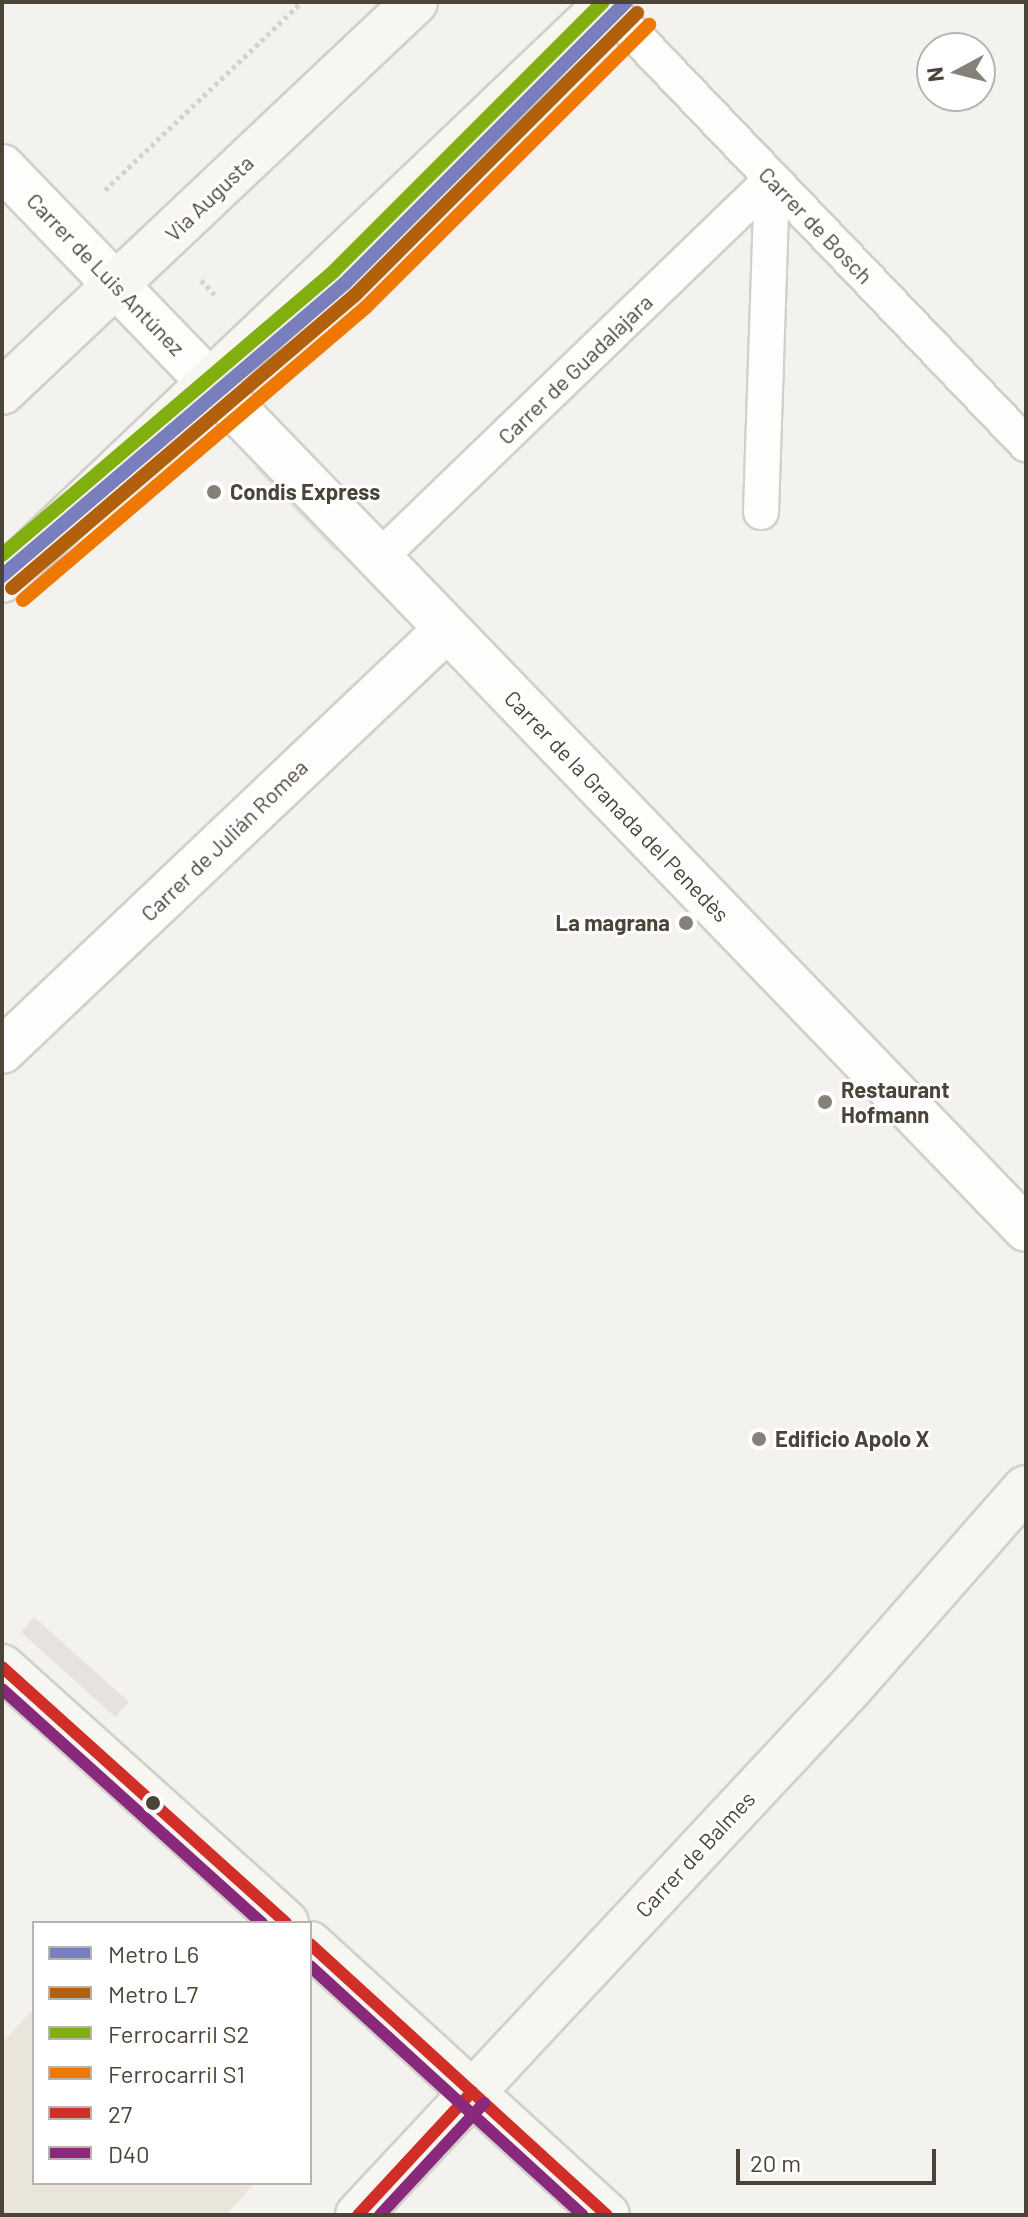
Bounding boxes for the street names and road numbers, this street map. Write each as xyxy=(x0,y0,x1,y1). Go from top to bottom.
street label: Via Augusta xyxy=(159,149,259,247)
street label: Carrer de Bosch xyxy=(754,161,878,289)
street label: Carrer de Luis Antúnez xyxy=(22,187,190,361)
street label: Carrer de Guadalajara xyxy=(492,288,658,450)
street label: Carrer de la Granada del Penedès xyxy=(499,685,735,927)
street label: Carrer de Julián Romea xyxy=(135,754,313,926)
street label: Carrer de Balmes xyxy=(630,1785,760,1923)

